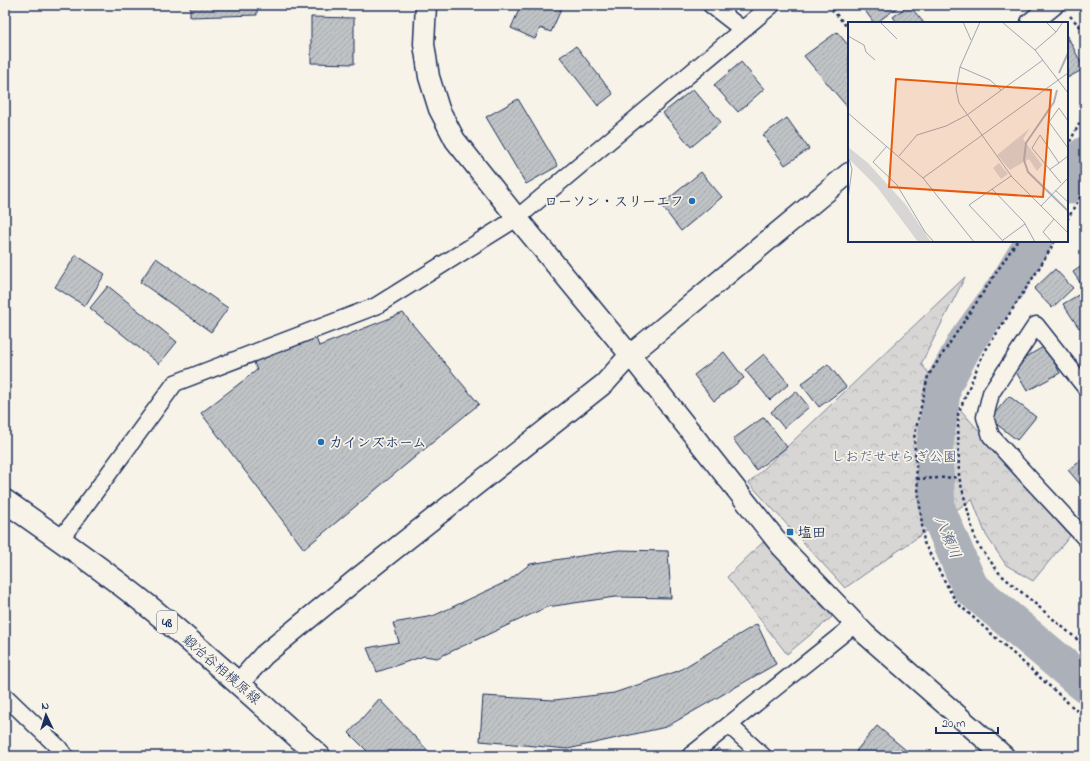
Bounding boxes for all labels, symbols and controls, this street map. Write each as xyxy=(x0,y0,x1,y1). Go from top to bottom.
inset map xyxy=(848,22,1068,242)
place label: ローソン・スリーエフ xyxy=(544,192,684,213)
marker: ローソン・スリーエフ xyxy=(687,196,697,206)
place label: カインズホーム xyxy=(329,433,426,454)
marker: カインズホーム xyxy=(316,437,326,447)
park label: しおだせせらぎ公園 xyxy=(831,447,957,468)
water label: 八瀬川 xyxy=(928,512,966,562)
place label: 塩田 xyxy=(798,523,826,544)
marker: 塩田 xyxy=(785,527,795,537)
road number: 48 xyxy=(157,611,177,633)
street label: 鍛冶谷相模原線 xyxy=(177,630,265,710)
north arrow xyxy=(26,695,66,735)
text: N xyxy=(41,698,50,714)
scale bar xyxy=(936,709,998,735)
text: 20 m xyxy=(942,715,965,733)

